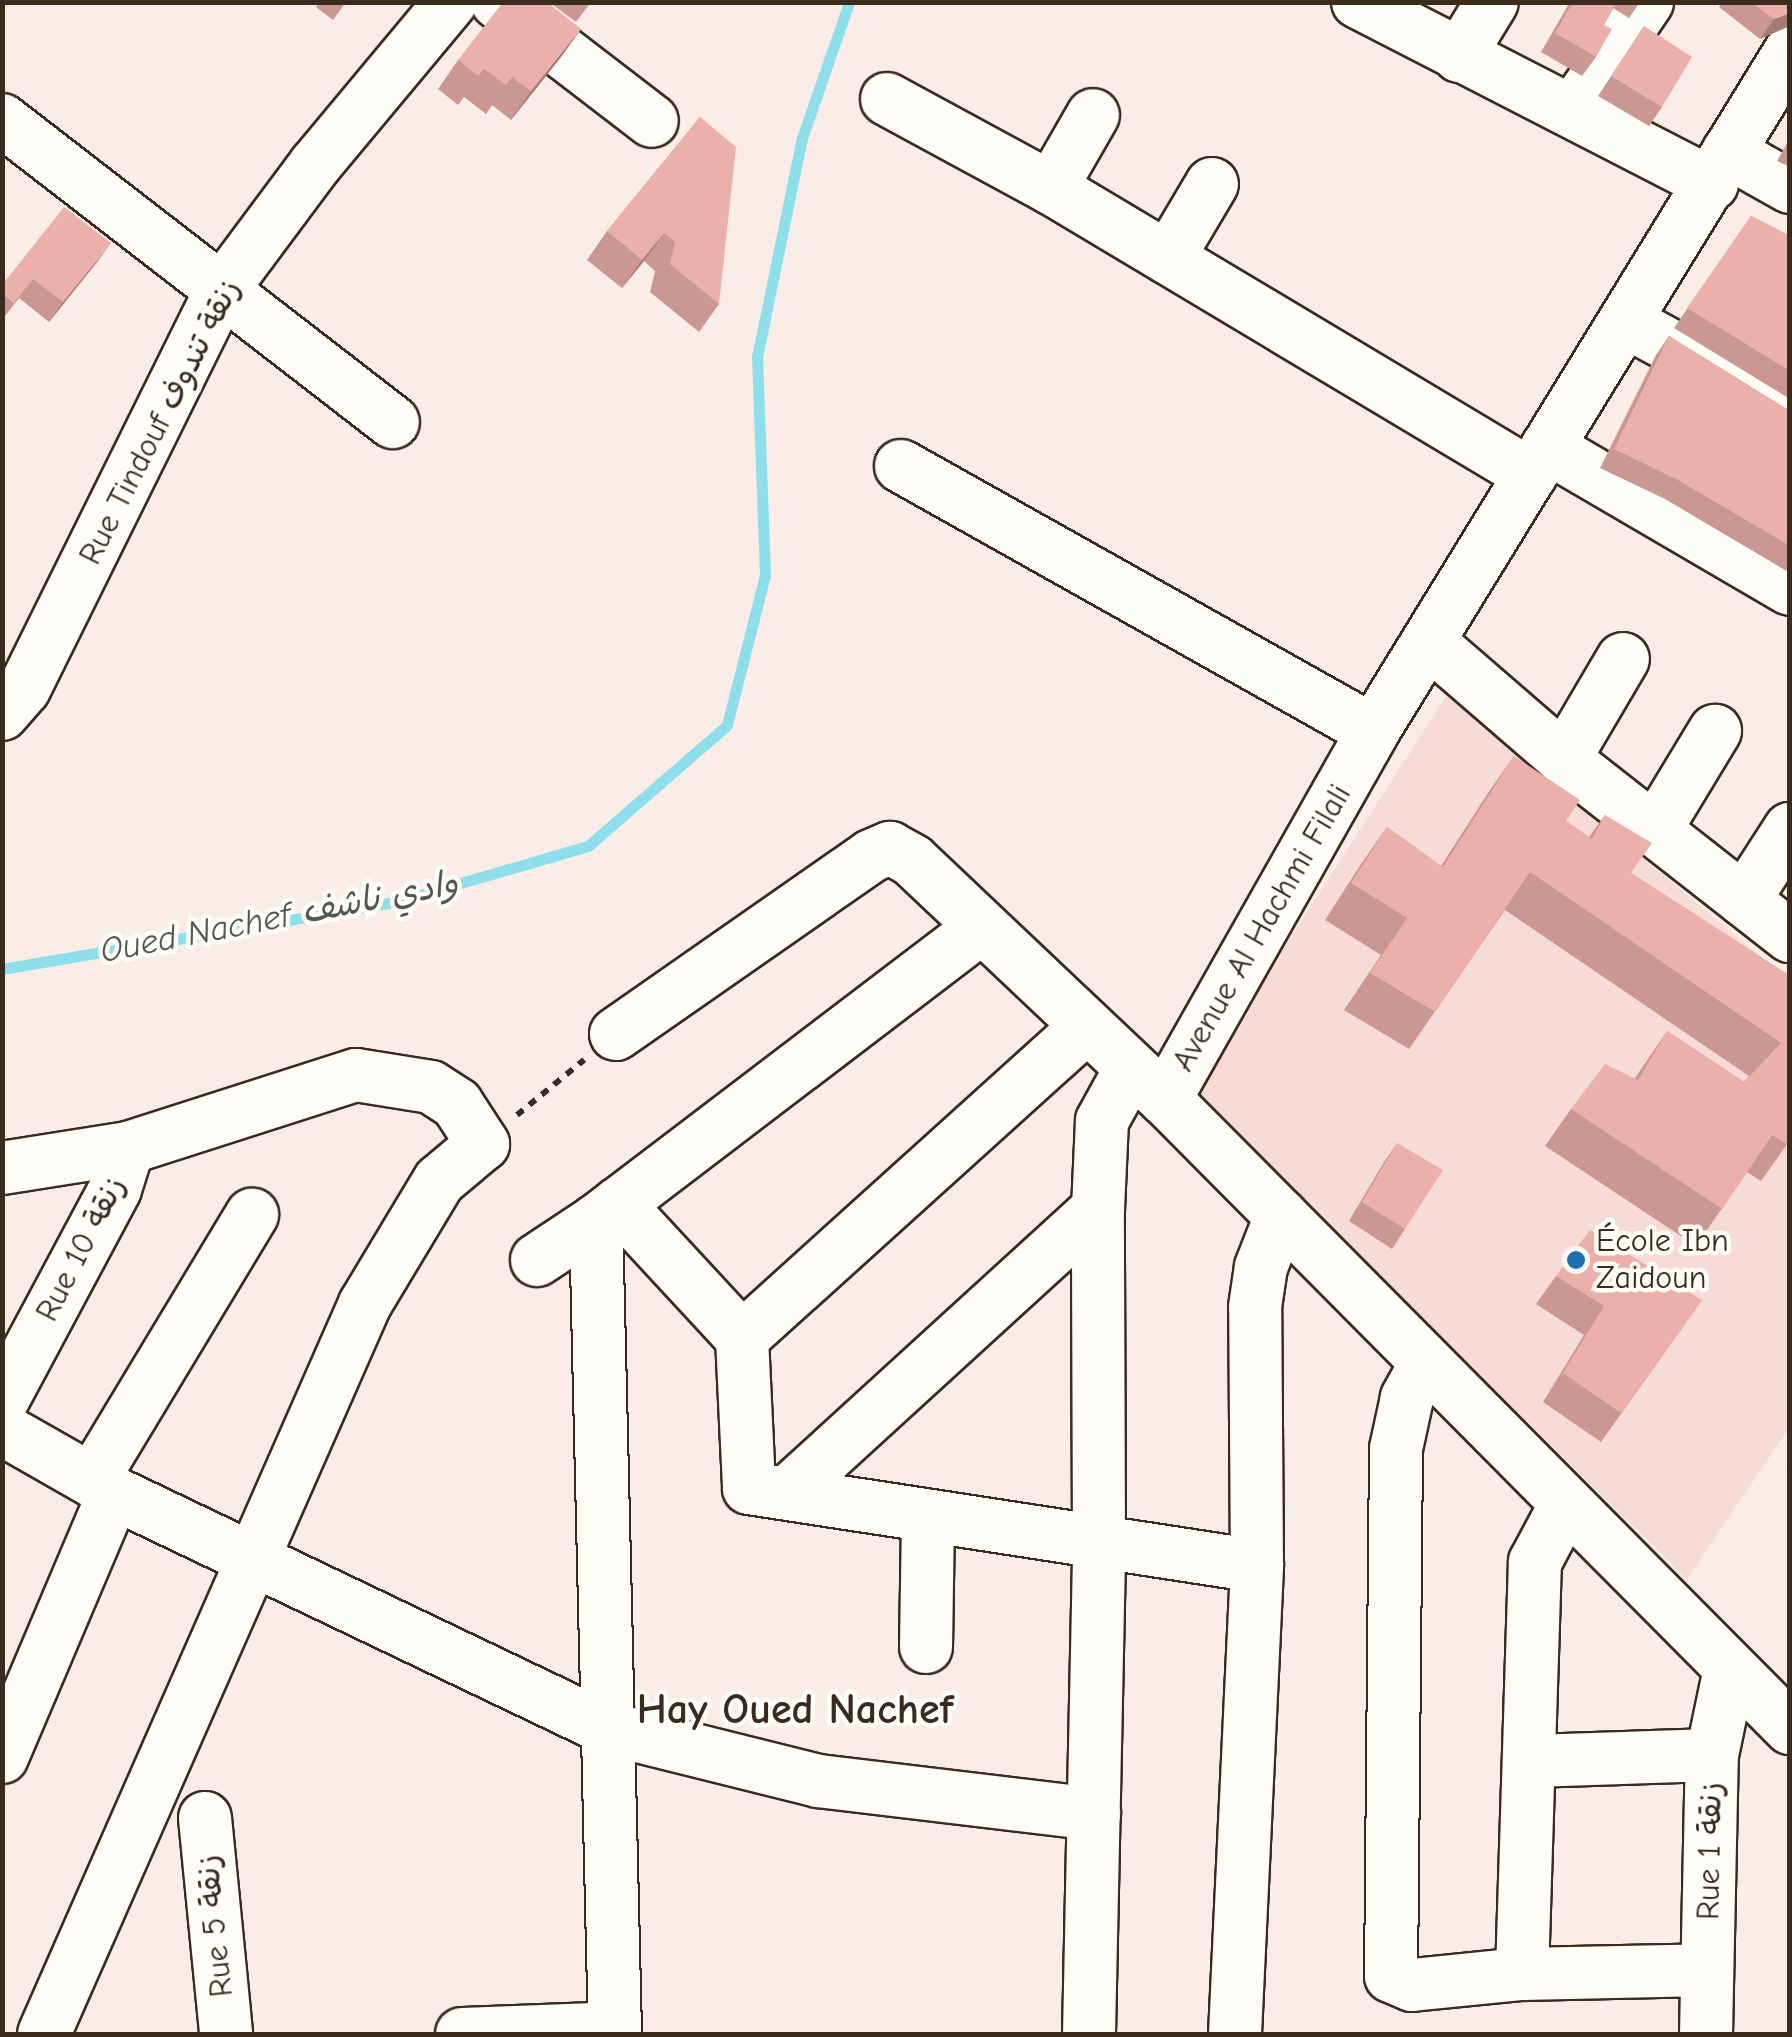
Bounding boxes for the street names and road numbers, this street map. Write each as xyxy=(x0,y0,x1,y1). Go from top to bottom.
street label: Rue Tindouf زنقة تندوف xyxy=(71,273,249,571)
street label: Avenue Al Hachmi Filali xyxy=(1164,778,1360,1078)
street label: Rue 10 زنقة xyxy=(28,1170,134,1328)
street label: Rue 1 زنقة xyxy=(1690,1782,1730,1920)
street label: Rue 5 زنقة xyxy=(188,1853,242,1999)

